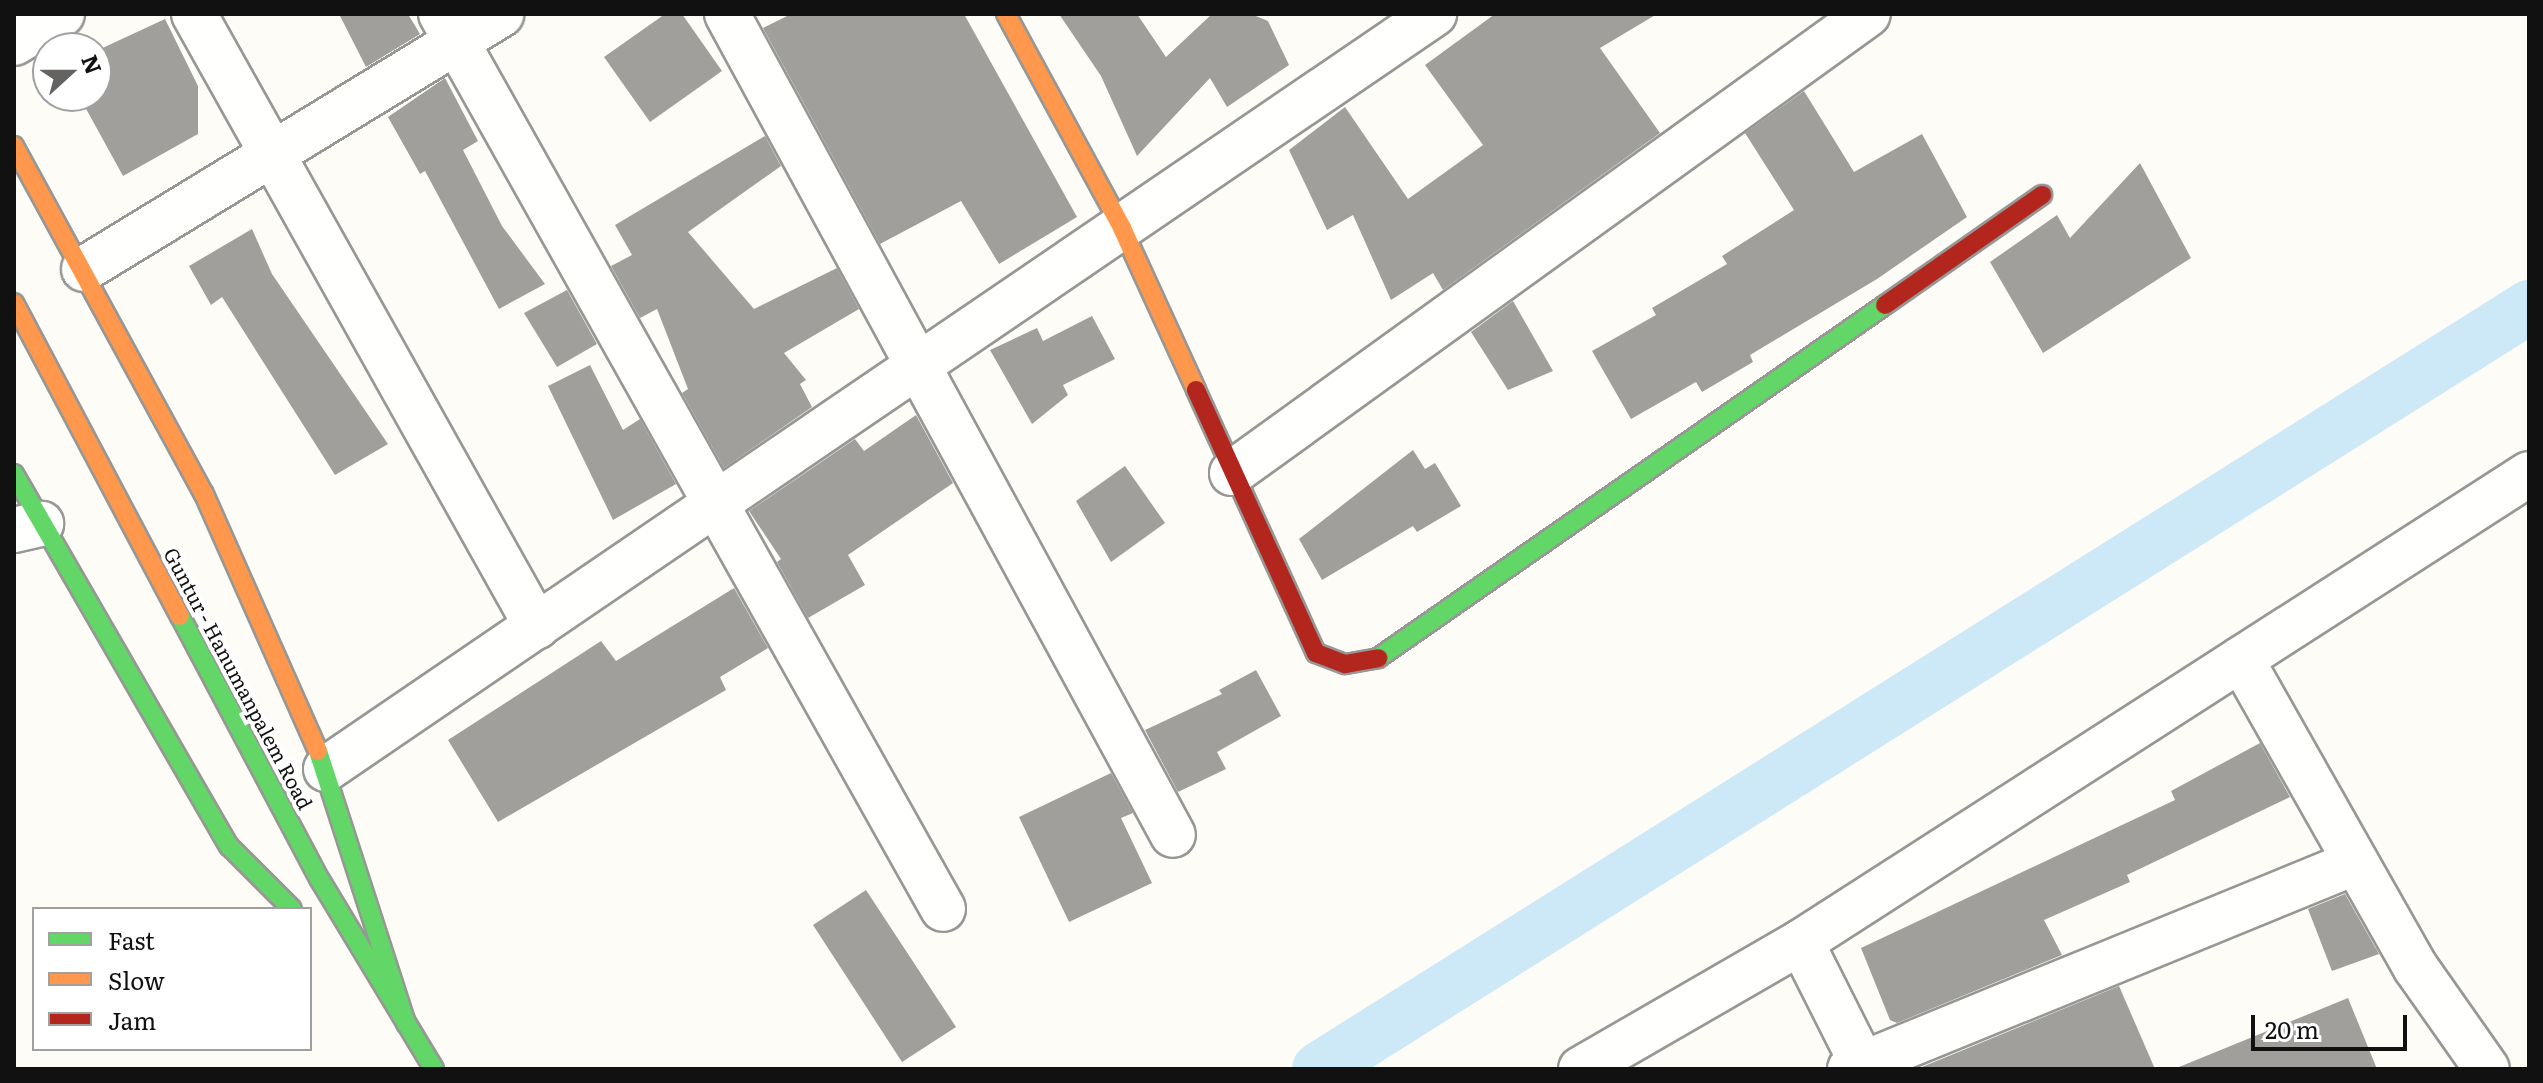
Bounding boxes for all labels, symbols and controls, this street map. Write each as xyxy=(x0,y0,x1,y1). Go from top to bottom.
north arrow xyxy=(32,32,112,112)
text: N xyxy=(74,49,112,78)
street label: Guntur - Hanumanpalem Road xyxy=(160,543,318,813)
legend xyxy=(32,907,312,1051)
text: Fast xyxy=(108,922,155,957)
text: Slow xyxy=(108,962,165,997)
scale bar xyxy=(2255,999,2411,1049)
text: Jam xyxy=(108,1002,156,1037)
text: 20 m xyxy=(2265,1011,2319,1046)

